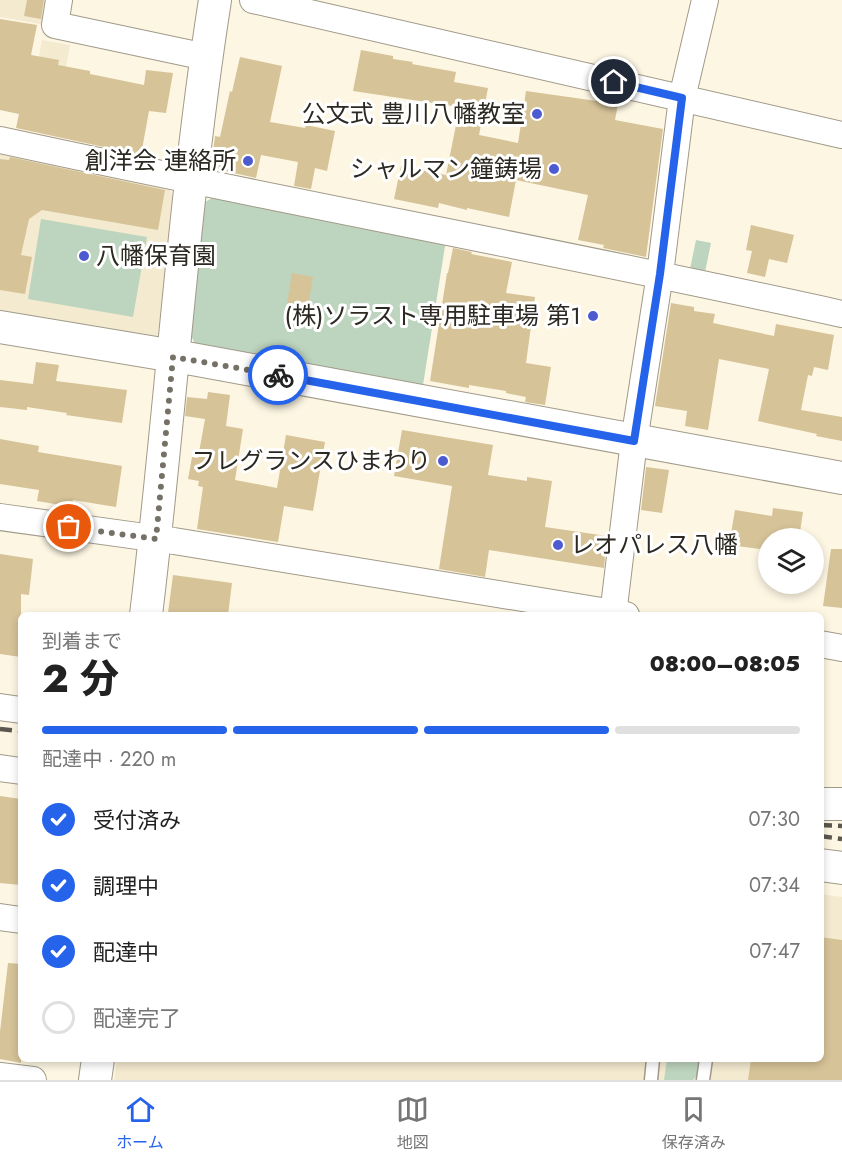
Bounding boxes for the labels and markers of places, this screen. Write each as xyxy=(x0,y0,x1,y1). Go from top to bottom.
pin xyxy=(588,56,639,107)
place label: 公文式 豊川八幡教室 xyxy=(302,96,525,131)
marker: 公文式 豊川八幡教室 xyxy=(530,107,544,121)
place label: 創洋会 連絡所 xyxy=(85,143,236,178)
place label: シャルマン鐘鋳場 xyxy=(350,151,542,186)
marker: 創洋会 連絡所 xyxy=(241,154,255,168)
marker: シャルマン鐘鋳場 xyxy=(547,162,561,176)
place label: 八幡保育園 xyxy=(96,238,216,273)
marker: 八幡保育園 xyxy=(77,249,91,263)
place label: (株)ソラスト専用駐車場 第1 xyxy=(285,298,581,333)
marker: (株)ソラスト専用駐車場 第1 xyxy=(586,309,600,323)
place label: フレグランスひまわり xyxy=(191,443,431,478)
marker: フレグランスひまわり xyxy=(436,454,450,468)
pin xyxy=(43,501,94,552)
place label: レオパレス八幡 xyxy=(570,527,738,562)
marker: レオパレス八幡 xyxy=(551,538,565,552)

